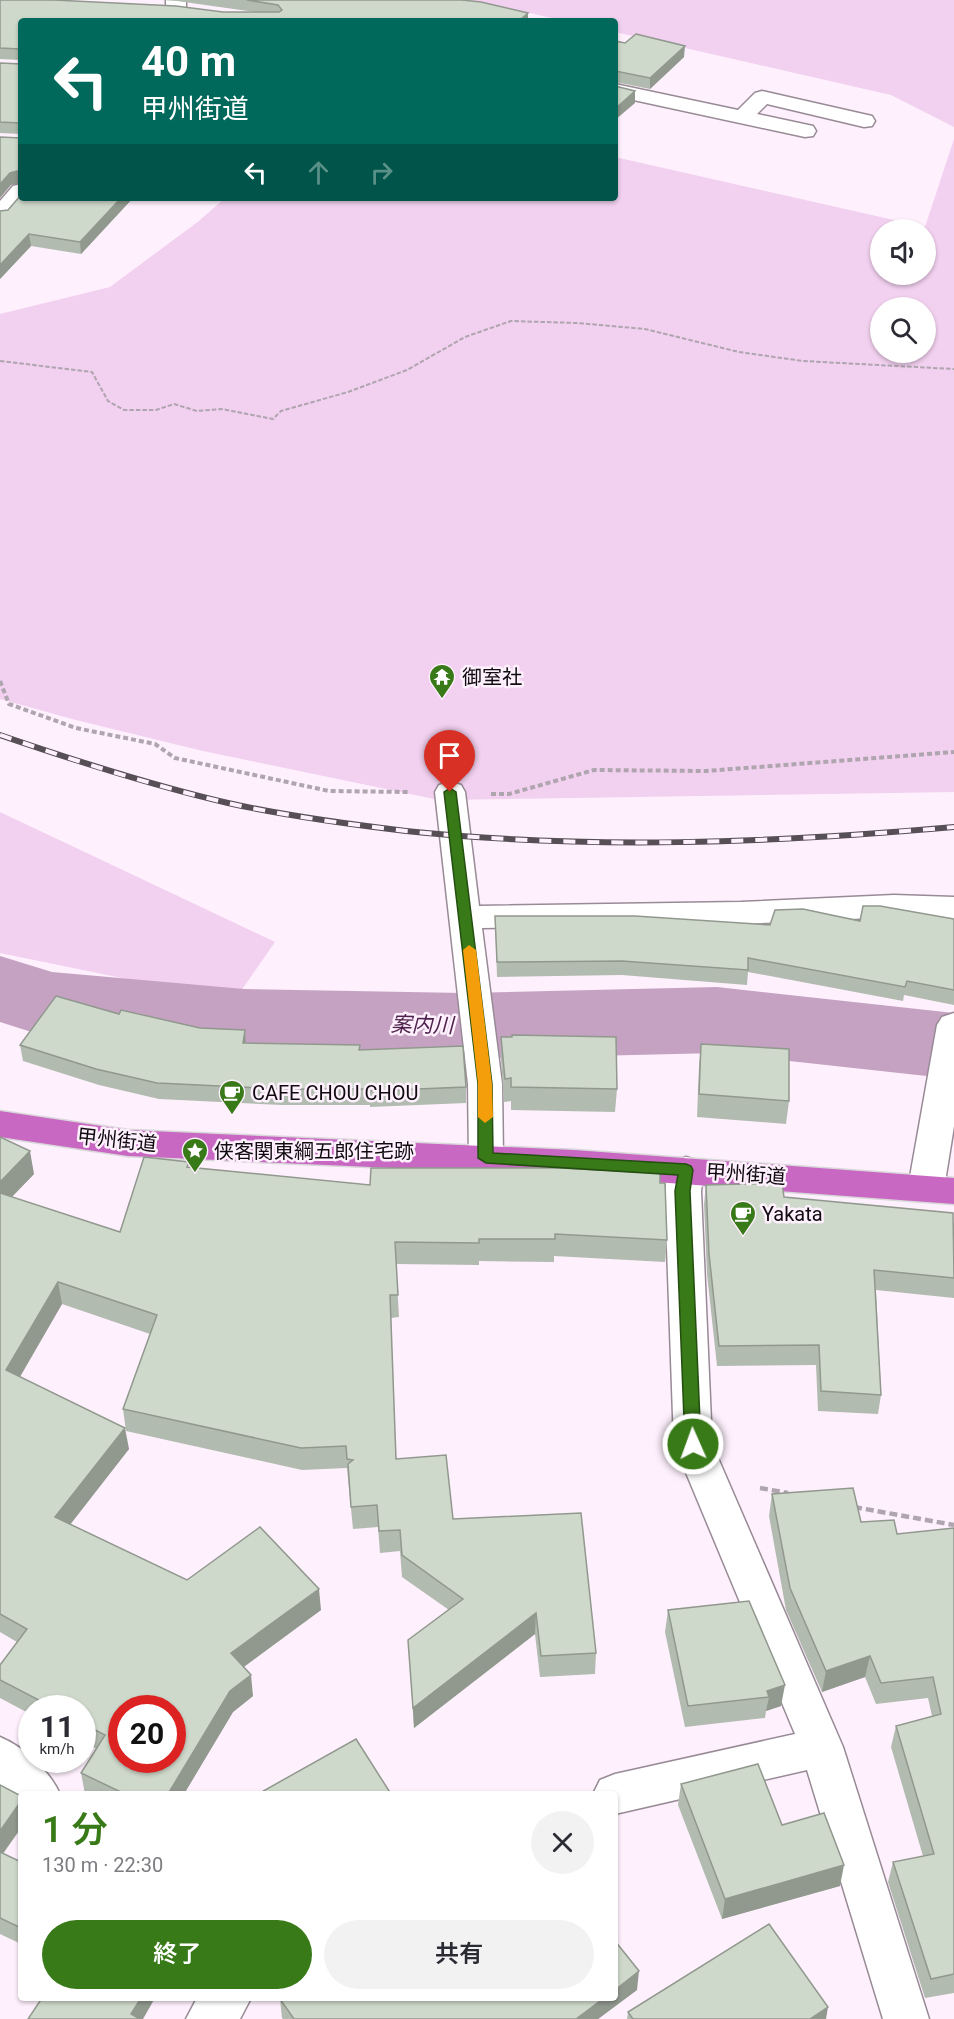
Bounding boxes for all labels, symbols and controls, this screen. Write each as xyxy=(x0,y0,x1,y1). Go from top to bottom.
text: 40 m xyxy=(141,37,236,86)
icon: left xyxy=(42,42,120,120)
text: 甲州街道 xyxy=(141,93,249,125)
icon: left xyxy=(239,156,272,189)
icon: ahead xyxy=(302,156,335,189)
icon: right xyxy=(365,156,398,189)
map controls xyxy=(870,219,936,363)
button: sound xyxy=(870,219,936,285)
button: search xyxy=(870,297,936,363)
temple icon: 御室社 xyxy=(427,662,457,700)
place label: 御室社 xyxy=(462,665,522,689)
pin xyxy=(424,730,475,792)
icon: arrive xyxy=(433,739,466,772)
water label: 案内川 xyxy=(390,1012,456,1038)
cafe icon: CAFE CHOU CHOU xyxy=(217,1078,247,1116)
place label: CAFE CHOU CHOU xyxy=(252,1081,418,1105)
street label: 甲州街道 xyxy=(76,1124,158,1156)
place icon: 侠客関東綱五郎住宅跡 xyxy=(180,1136,210,1174)
place label: 侠客関東綱五郎住宅跡 xyxy=(214,1139,414,1163)
street label: 甲州街道 xyxy=(705,1159,787,1189)
cafe icon: Yakata xyxy=(728,1199,758,1237)
place label: Yakata xyxy=(762,1202,823,1226)
position arrow xyxy=(661,1412,725,1476)
speed limit sign: 20 xyxy=(108,1695,186,1773)
text: 11 xyxy=(40,1709,74,1744)
text: km/h xyxy=(39,1740,75,1758)
text: 1 分 xyxy=(42,1809,108,1851)
button: close xyxy=(531,1811,594,1874)
text: 130 m · 22:30 xyxy=(42,1853,163,1877)
button: 終了 xyxy=(42,1920,312,1989)
button: 共有 xyxy=(324,1920,594,1989)

